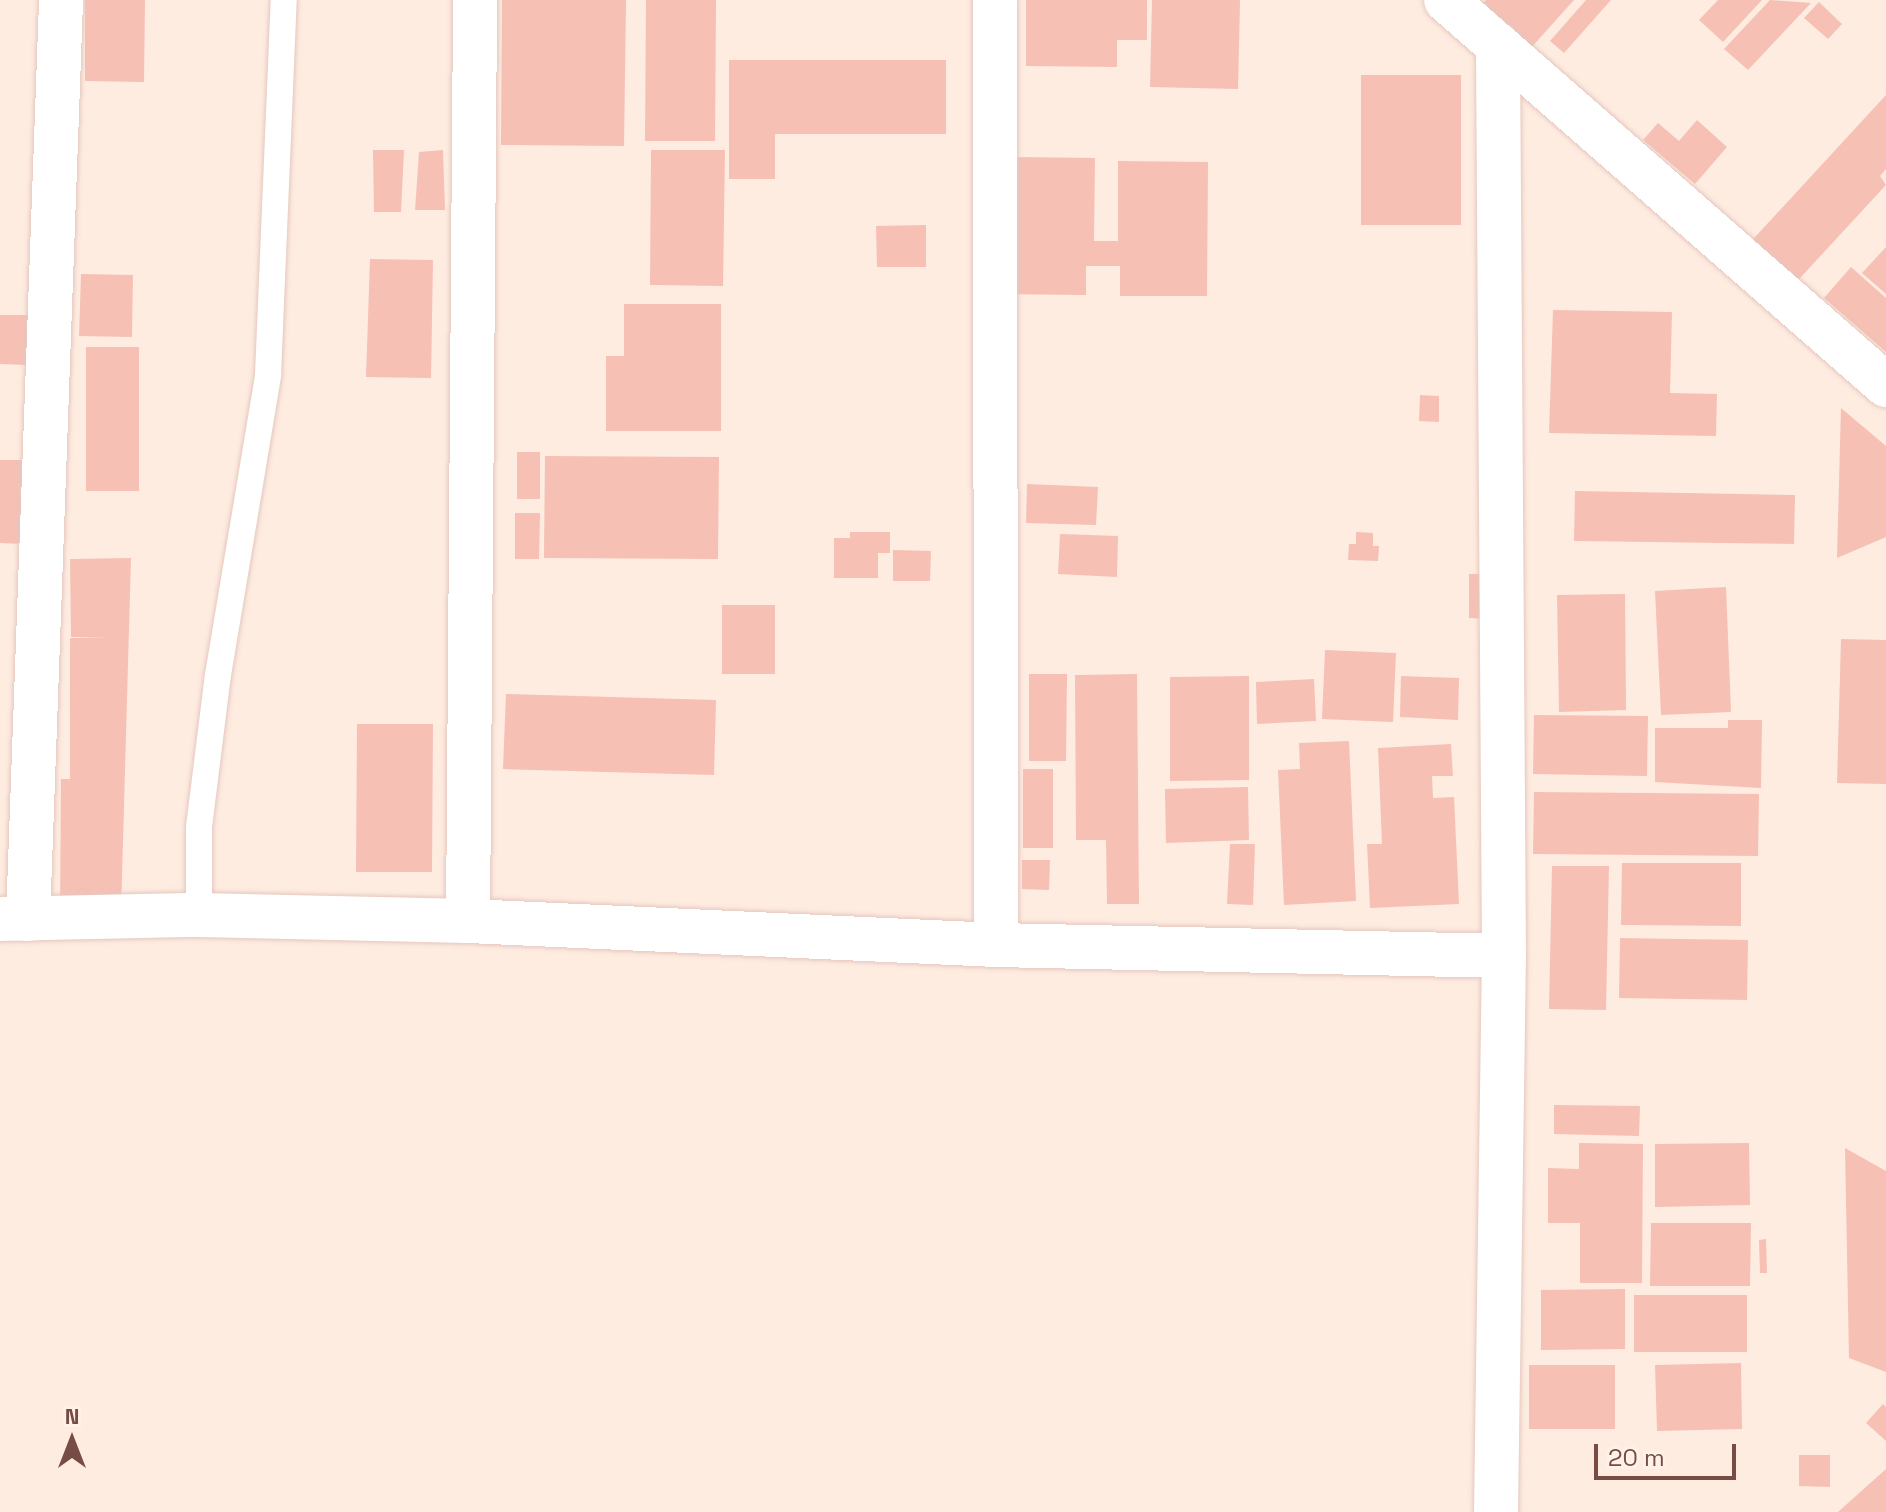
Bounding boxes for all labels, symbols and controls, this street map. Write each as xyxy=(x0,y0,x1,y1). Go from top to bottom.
north arrow xyxy=(32,1400,112,1480)
text: N xyxy=(65,1402,79,1430)
scale bar xyxy=(1598,1428,1740,1478)
text: 20 m xyxy=(1608,1442,1665,1473)

